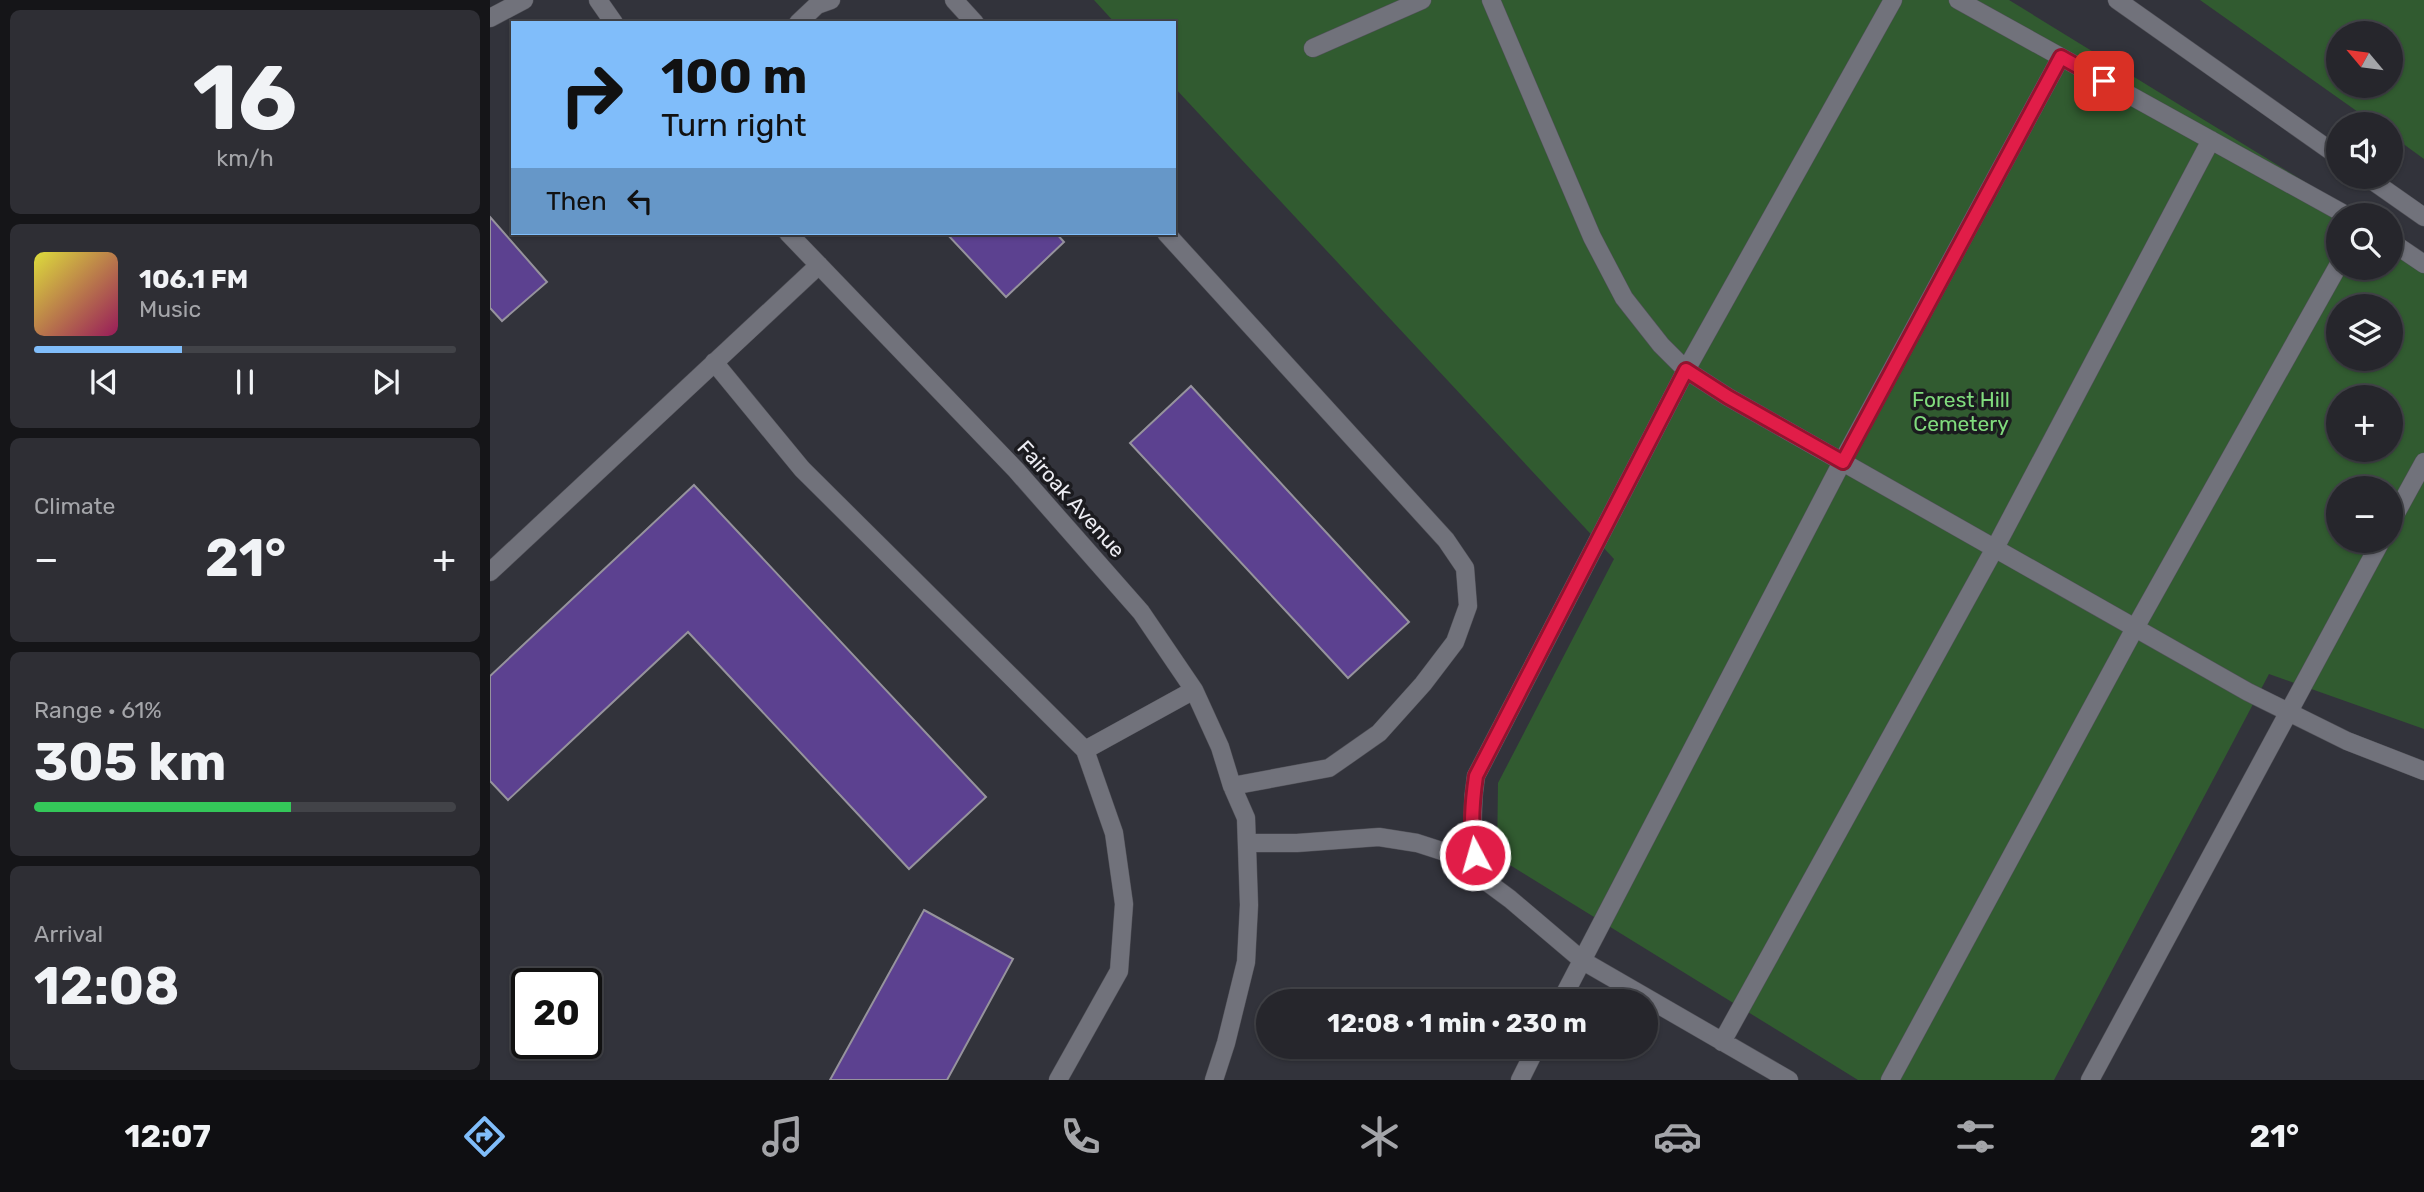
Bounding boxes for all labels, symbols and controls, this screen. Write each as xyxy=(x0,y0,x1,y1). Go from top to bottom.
north arrow xyxy=(2326,21,2403,98)
map controls xyxy=(2326,21,2403,553)
text: 16 xyxy=(193,44,297,152)
text: 100 m xyxy=(661,47,807,105)
icon: right xyxy=(546,49,637,140)
pin xyxy=(2074,51,2134,111)
icon: arrive xyxy=(2085,62,2123,100)
text: Turn right xyxy=(661,106,806,144)
button: sound xyxy=(2326,112,2403,189)
text: km/h xyxy=(216,144,274,172)
icon: left xyxy=(621,182,659,220)
text: Then xyxy=(546,186,607,217)
button: search xyxy=(2326,203,2403,280)
text: 106.1 FM xyxy=(139,264,248,295)
button: layers xyxy=(2326,294,2403,371)
text: Music xyxy=(139,295,201,323)
icon: previous xyxy=(85,363,123,401)
icon: pause xyxy=(226,363,264,401)
icon: next xyxy=(367,363,405,401)
button: + xyxy=(2326,385,2403,462)
park label: Forest Hill Cemetery xyxy=(1912,387,2010,436)
street label: Fairoak Avenue xyxy=(1012,435,1130,562)
button: − xyxy=(2326,476,2403,553)
text: Climate xyxy=(34,492,115,520)
text: 21° xyxy=(205,527,286,589)
text: − xyxy=(34,536,59,582)
text: + xyxy=(432,536,456,582)
text: Range · 61% xyxy=(34,696,162,724)
text: 305 km xyxy=(34,731,226,793)
position arrow xyxy=(1438,818,1512,892)
text: Arrival xyxy=(34,920,103,948)
text: 12:08 xyxy=(34,955,179,1017)
speed limit sign: 20 xyxy=(511,968,602,1059)
text: 12:08 · 1 min · 230 m xyxy=(1327,1008,1587,1039)
icon: directions xyxy=(460,1112,509,1161)
icon: music xyxy=(758,1112,807,1161)
icon: phone xyxy=(1056,1112,1105,1161)
icon: climate xyxy=(1355,1112,1404,1161)
icon: car xyxy=(1653,1112,1702,1161)
icon: filters xyxy=(1951,1112,2000,1161)
text: 12:07 xyxy=(125,1117,211,1155)
text: 21° xyxy=(2249,1117,2299,1155)

